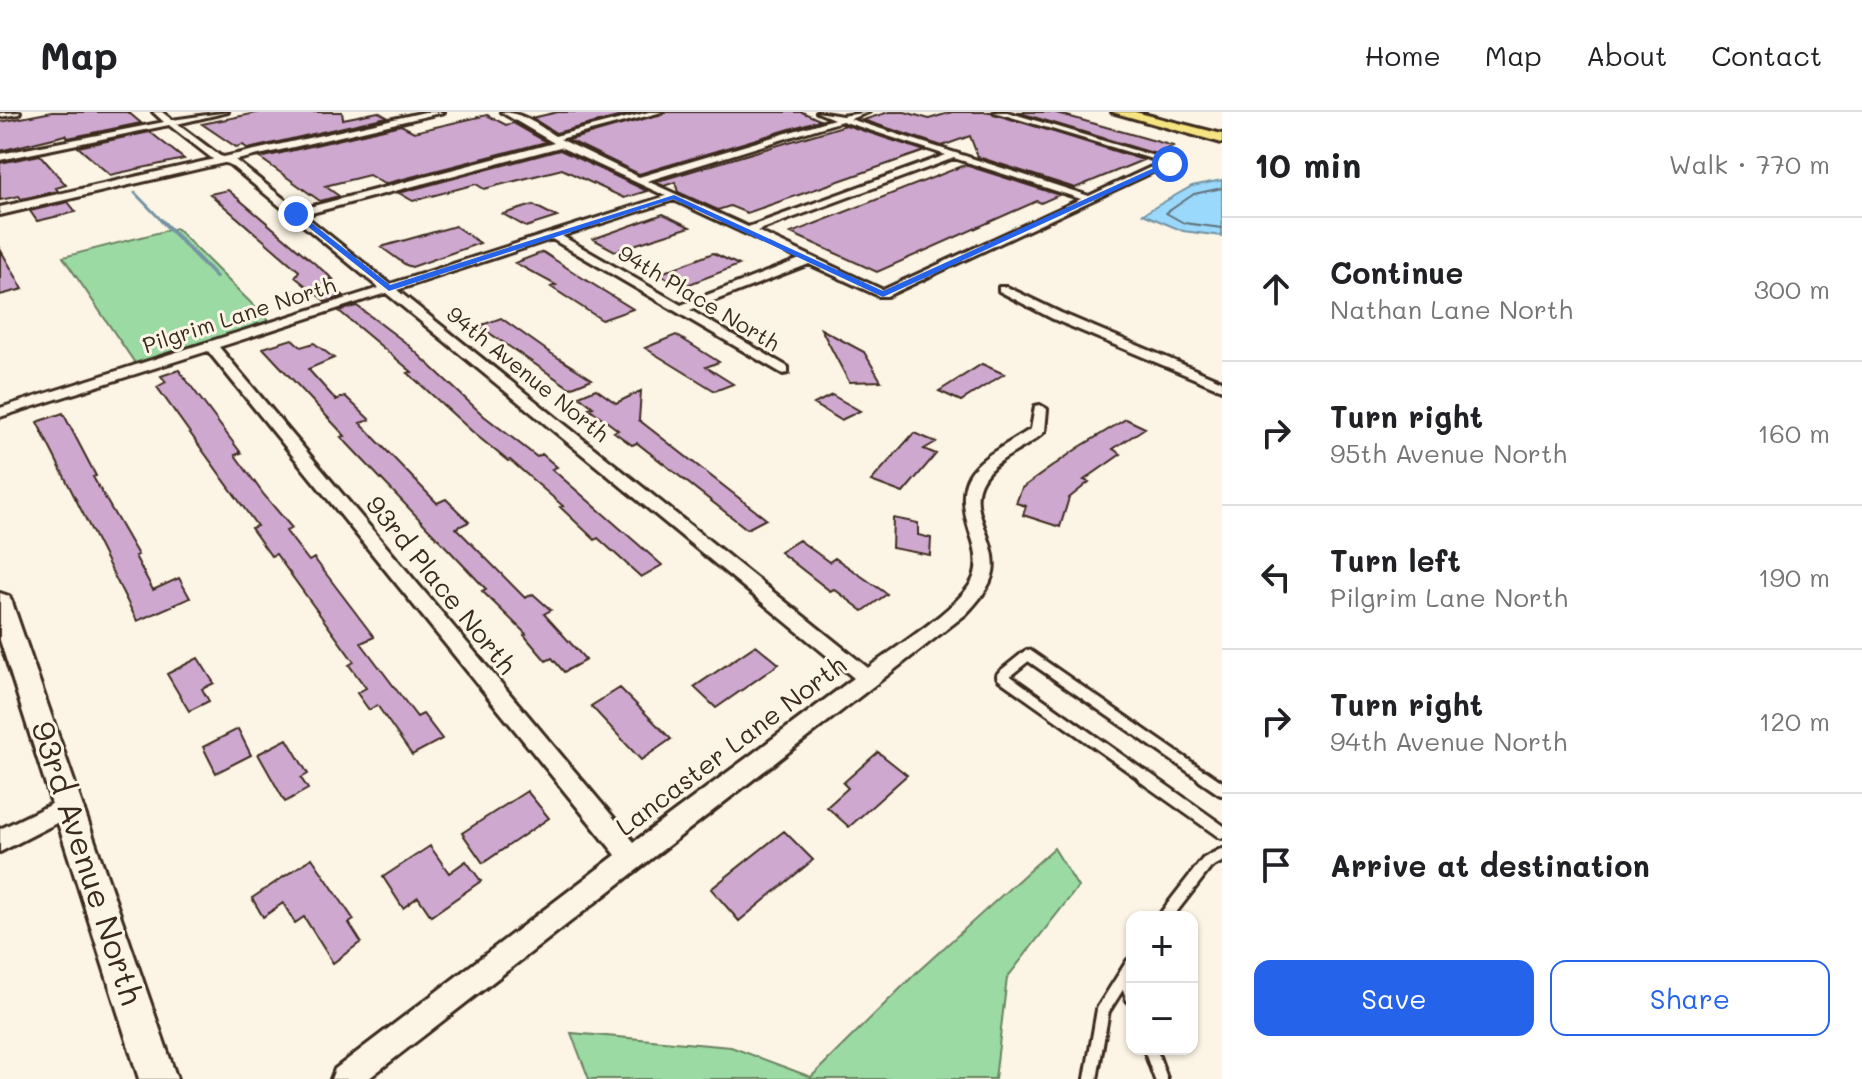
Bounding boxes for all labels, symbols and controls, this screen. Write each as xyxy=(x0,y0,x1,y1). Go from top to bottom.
text: Map xyxy=(40,30,118,80)
text: Home xyxy=(1365,37,1441,73)
text: Map xyxy=(1485,37,1542,73)
text: About xyxy=(1586,37,1667,73)
text: Contact xyxy=(1711,37,1822,73)
text: 10 min xyxy=(1254,142,1361,187)
route start xyxy=(1152,146,1188,182)
text: Walk · 770 m xyxy=(1669,147,1830,181)
route end xyxy=(278,196,314,232)
street label: 94th Place North xyxy=(613,238,785,357)
text: Continue xyxy=(1330,252,1463,292)
icon: ahead xyxy=(1254,267,1298,311)
street label: Pilgrim Lane North xyxy=(139,270,339,359)
text: 300 m xyxy=(1754,272,1830,306)
text: Nathan Lane North xyxy=(1330,292,1573,326)
street label: 94th Avenue North xyxy=(441,299,615,448)
text: Turn right xyxy=(1330,396,1483,436)
icon: right xyxy=(1254,411,1298,455)
text: 160 m xyxy=(1758,416,1830,450)
text: 95th Avenue North xyxy=(1330,436,1567,470)
street label: 93rd Place North xyxy=(359,488,524,681)
text: Turn left xyxy=(1330,540,1461,580)
icon: left xyxy=(1254,555,1298,599)
text: 190 m xyxy=(1758,560,1830,594)
text: Pilgrim Lane North xyxy=(1330,580,1568,614)
street label: Lancaster Lane North xyxy=(608,647,852,843)
text: Turn right xyxy=(1330,684,1483,724)
icon: right xyxy=(1254,699,1298,743)
text: 120 m xyxy=(1759,704,1830,738)
street label: 93rd Avenue North xyxy=(23,715,155,1010)
text: 94th Avenue North xyxy=(1330,724,1567,758)
icon: arrive xyxy=(1254,843,1298,887)
text: Arrive at destination xyxy=(1330,845,1650,885)
map controls xyxy=(1126,911,1198,1055)
button: + xyxy=(1126,911,1198,983)
button: Save xyxy=(1254,960,1534,1036)
button: Share xyxy=(1550,960,1830,1036)
button: − xyxy=(1126,983,1198,1055)

